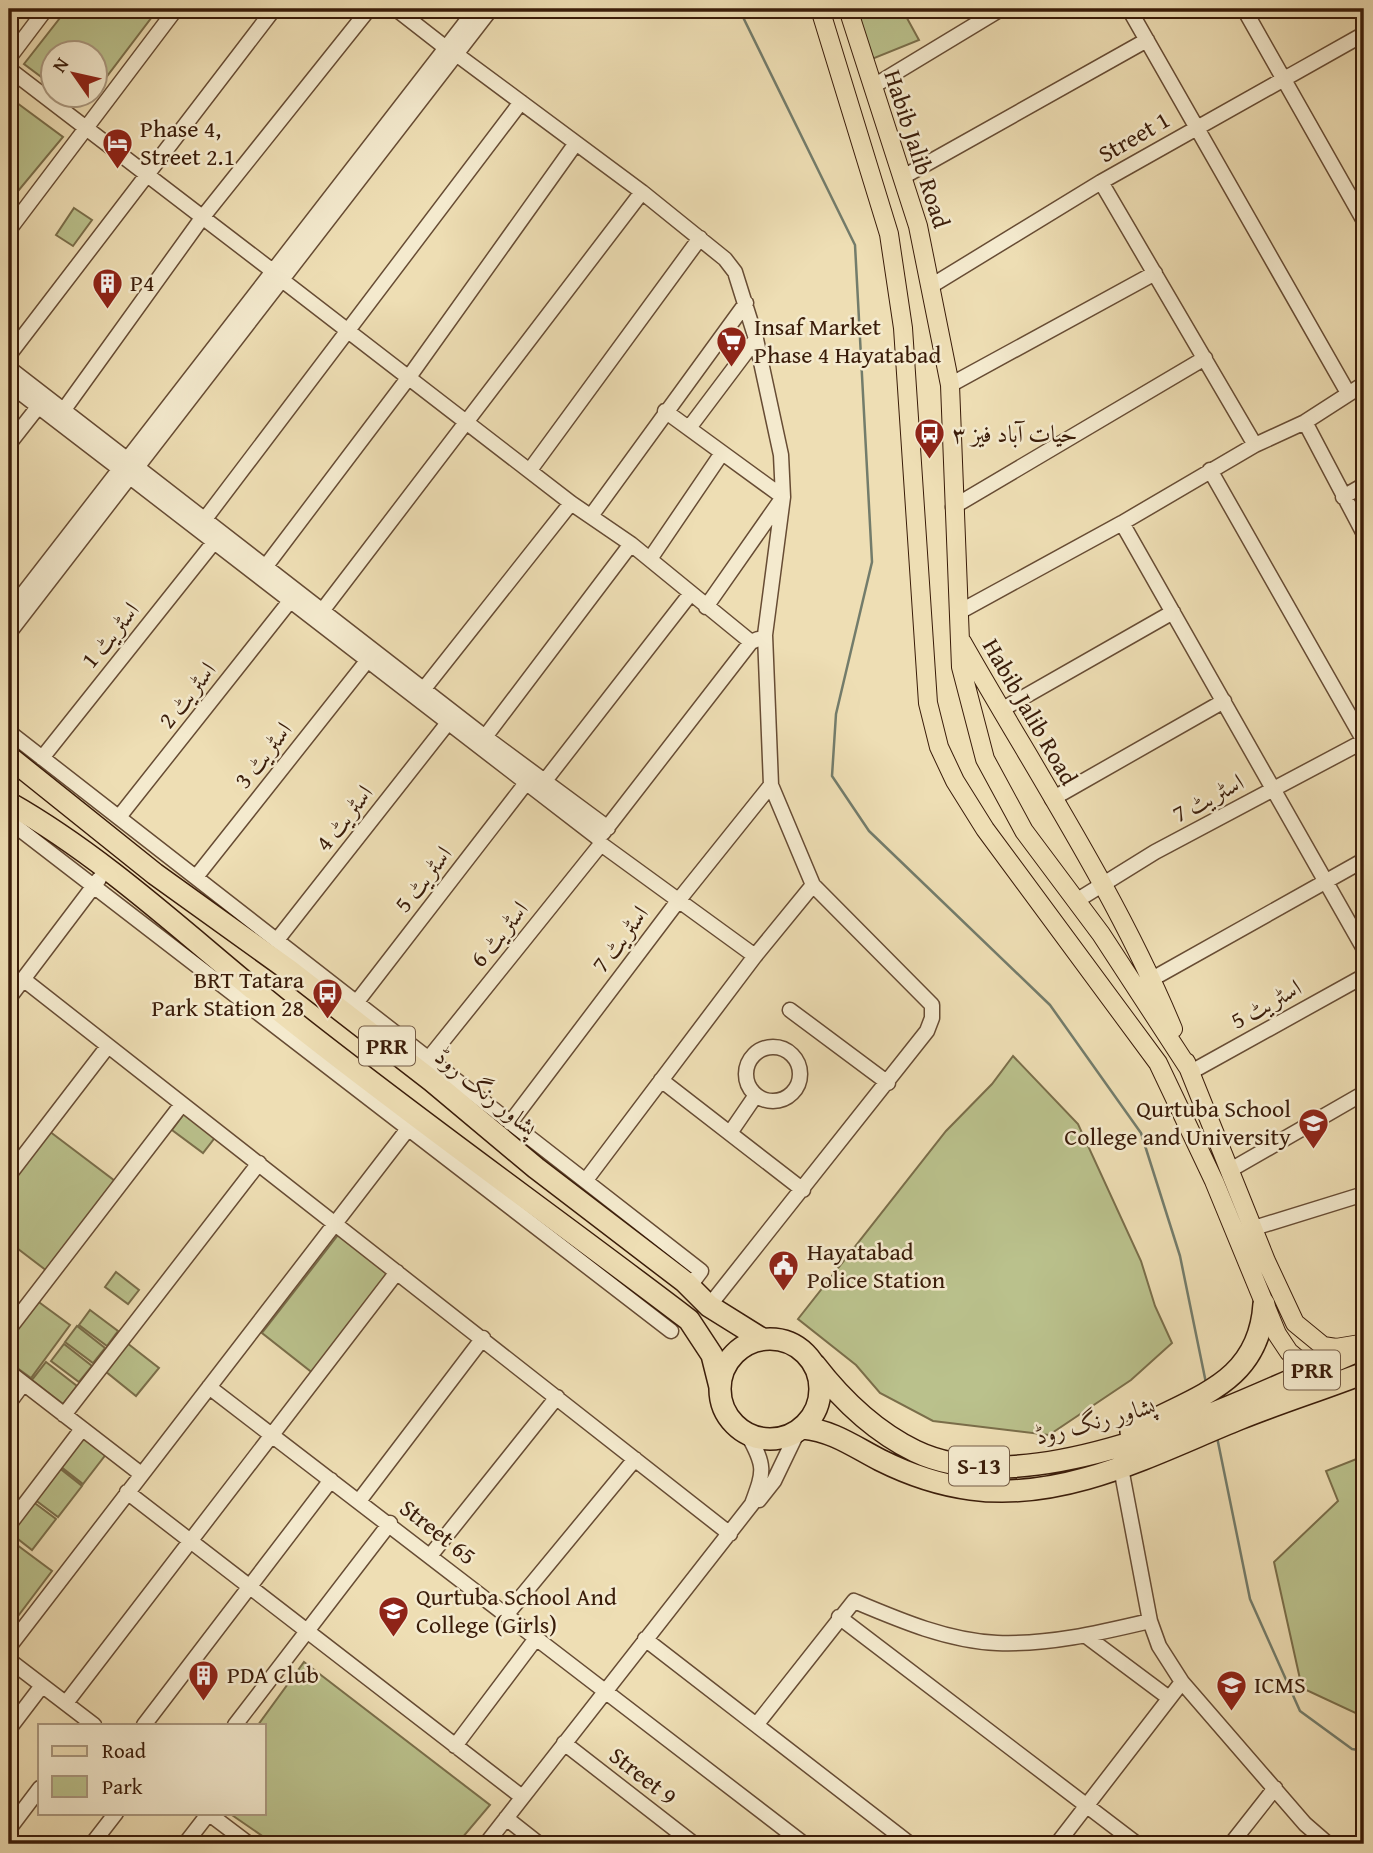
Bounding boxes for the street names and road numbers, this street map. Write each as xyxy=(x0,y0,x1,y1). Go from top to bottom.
street label: Habib Jalib Road xyxy=(875,65,960,233)
street label: Street 1 xyxy=(1091,102,1176,171)
street label: اسٹریٹ 1 xyxy=(72,594,147,675)
street label: Habib Jalib Road xyxy=(974,632,1087,792)
street label: اسٹریٹ 2 xyxy=(149,654,224,736)
street label: اسٹریٹ 3 xyxy=(225,714,300,796)
street label: اسٹریٹ 7 xyxy=(1166,764,1250,831)
street label: اسٹریٹ 4 xyxy=(306,777,381,859)
street label: اسٹریٹ 5 xyxy=(385,838,460,920)
street label: اسٹریٹ 6 xyxy=(461,893,536,974)
street label: اسٹریٹ 7 xyxy=(583,898,657,980)
street label: اسٹریٹ 5 xyxy=(1224,970,1308,1037)
road number: PRR xyxy=(359,1026,415,1065)
street label: پشاور رنگ روڈ xyxy=(427,1039,547,1145)
road number: PRR xyxy=(1284,1350,1340,1390)
street label: پشاور رنگ روڈ xyxy=(1031,1387,1161,1453)
road number: S-13 xyxy=(949,1446,1009,1485)
street label: Street 65 xyxy=(392,1490,484,1573)
street label: Street 9 xyxy=(602,1738,685,1813)

